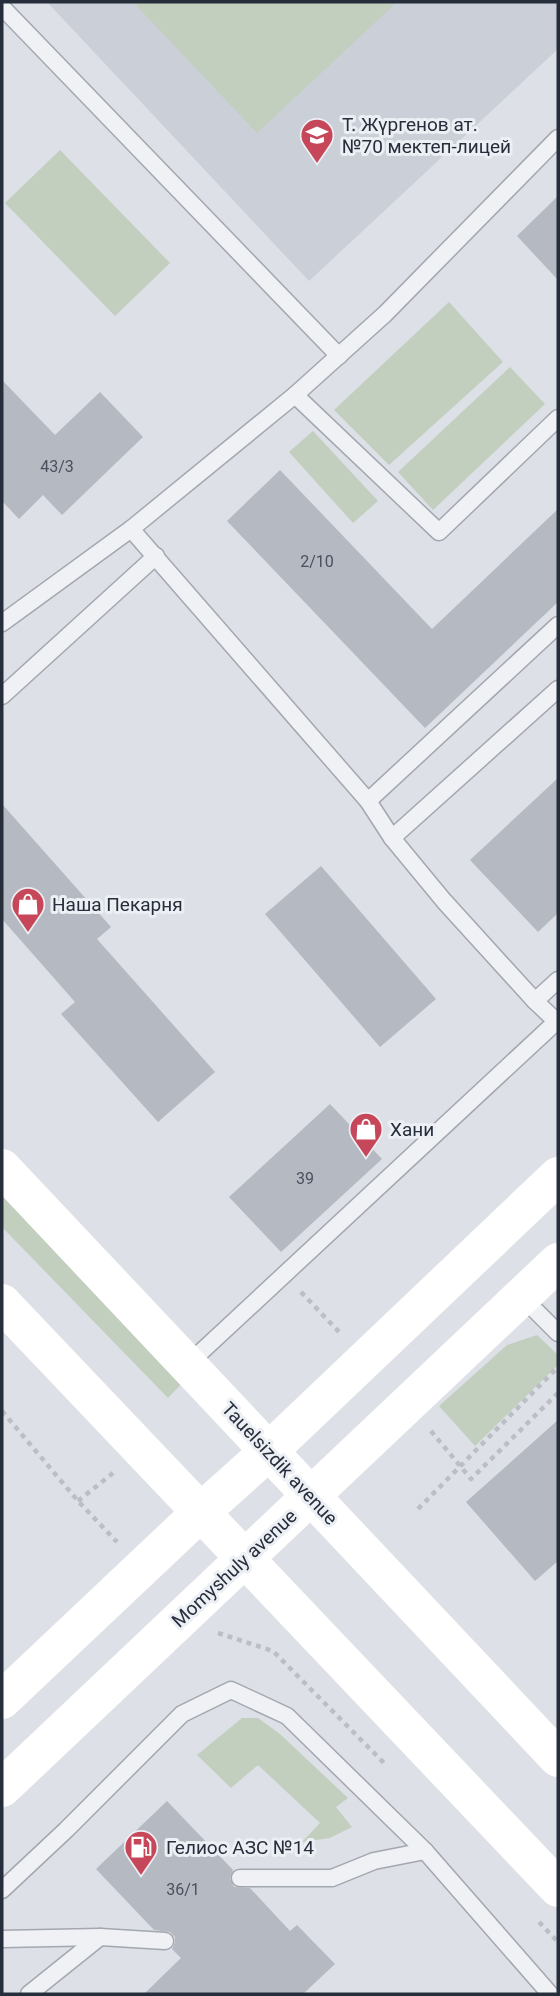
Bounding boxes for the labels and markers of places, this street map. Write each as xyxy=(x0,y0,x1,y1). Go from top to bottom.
place label: Т. Жүргенов ат. №70 мектеп-лицей xyxy=(342,113,511,158)
school or university icon: Т. Жүргенов ат. №70 мектеп-лицей xyxy=(298,116,336,165)
shop icon: Наша Пекарня xyxy=(9,885,47,934)
place label: Наша Пекарня xyxy=(52,893,183,916)
shop icon: Хани xyxy=(347,1110,385,1159)
place label: Хани xyxy=(390,1118,434,1141)
fuel station icon: Гелиос АЗС №14 xyxy=(122,1828,160,1877)
place label: Гелиос АЗС №14 xyxy=(166,1836,314,1859)

